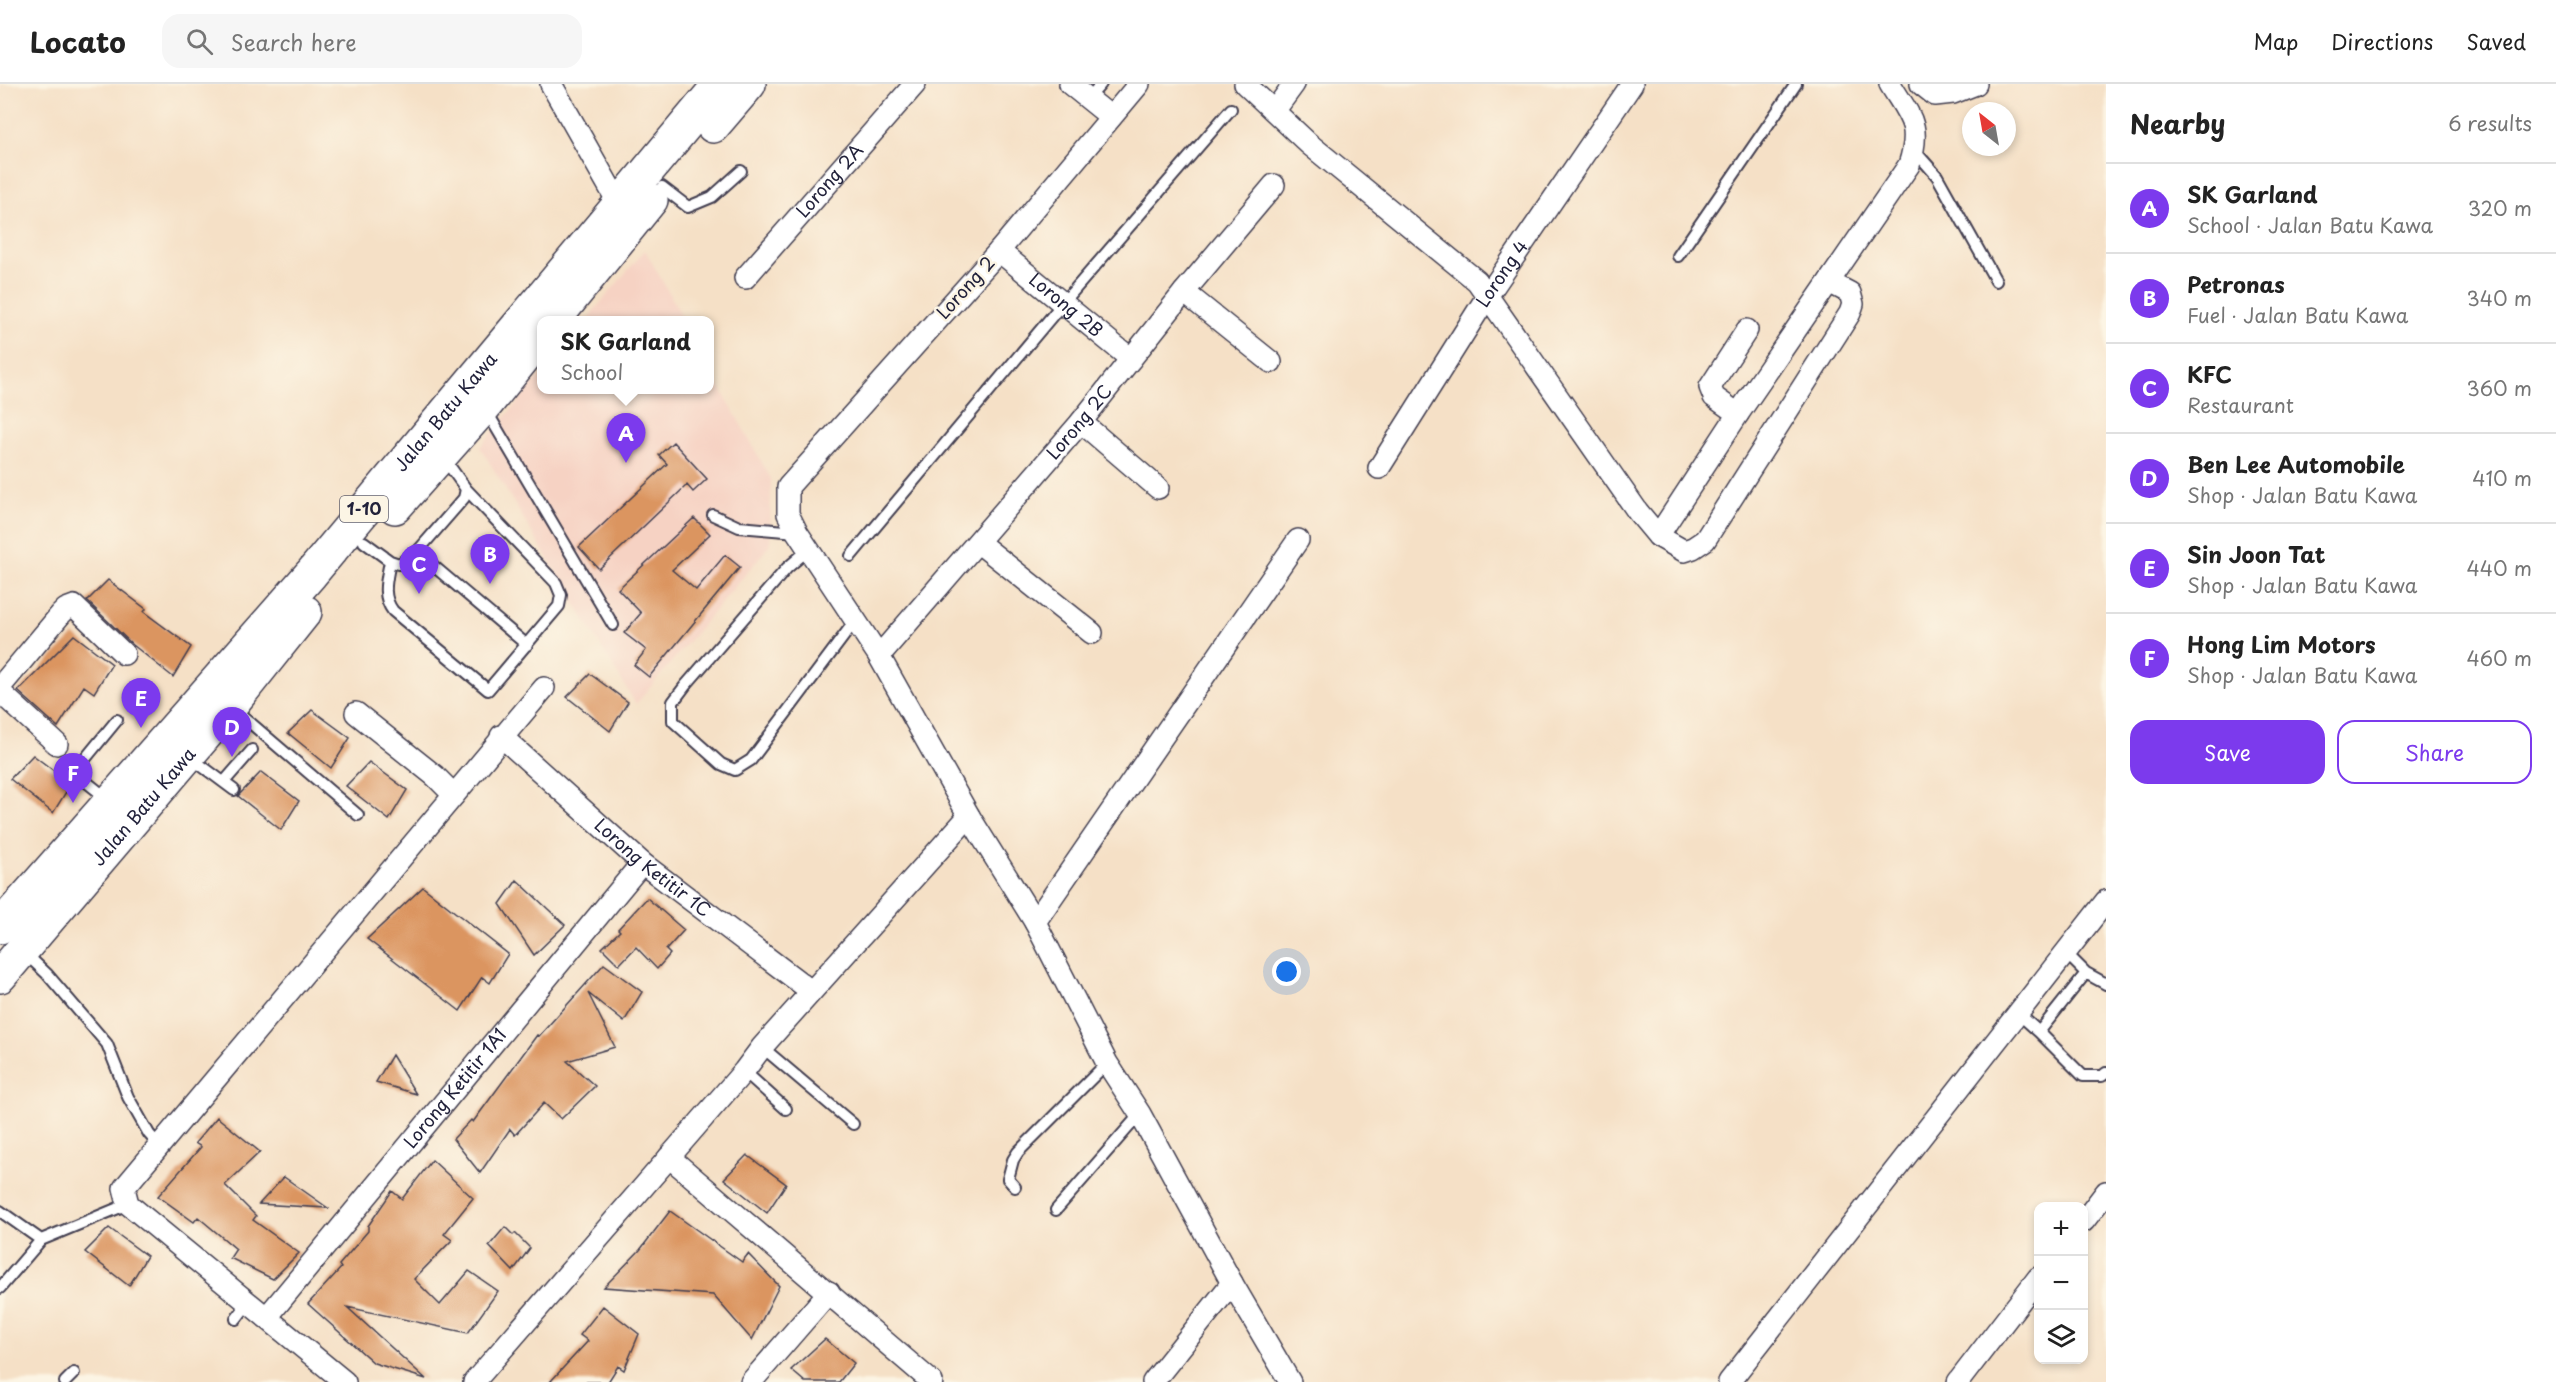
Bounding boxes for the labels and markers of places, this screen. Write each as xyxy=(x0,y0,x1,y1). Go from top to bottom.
pin: A xyxy=(606,414,646,463)
pin: B xyxy=(470,534,510,584)
pin: C xyxy=(400,544,438,594)
pin: E xyxy=(122,678,160,728)
pin: D xyxy=(212,708,252,757)
pin: F xyxy=(54,754,92,803)

